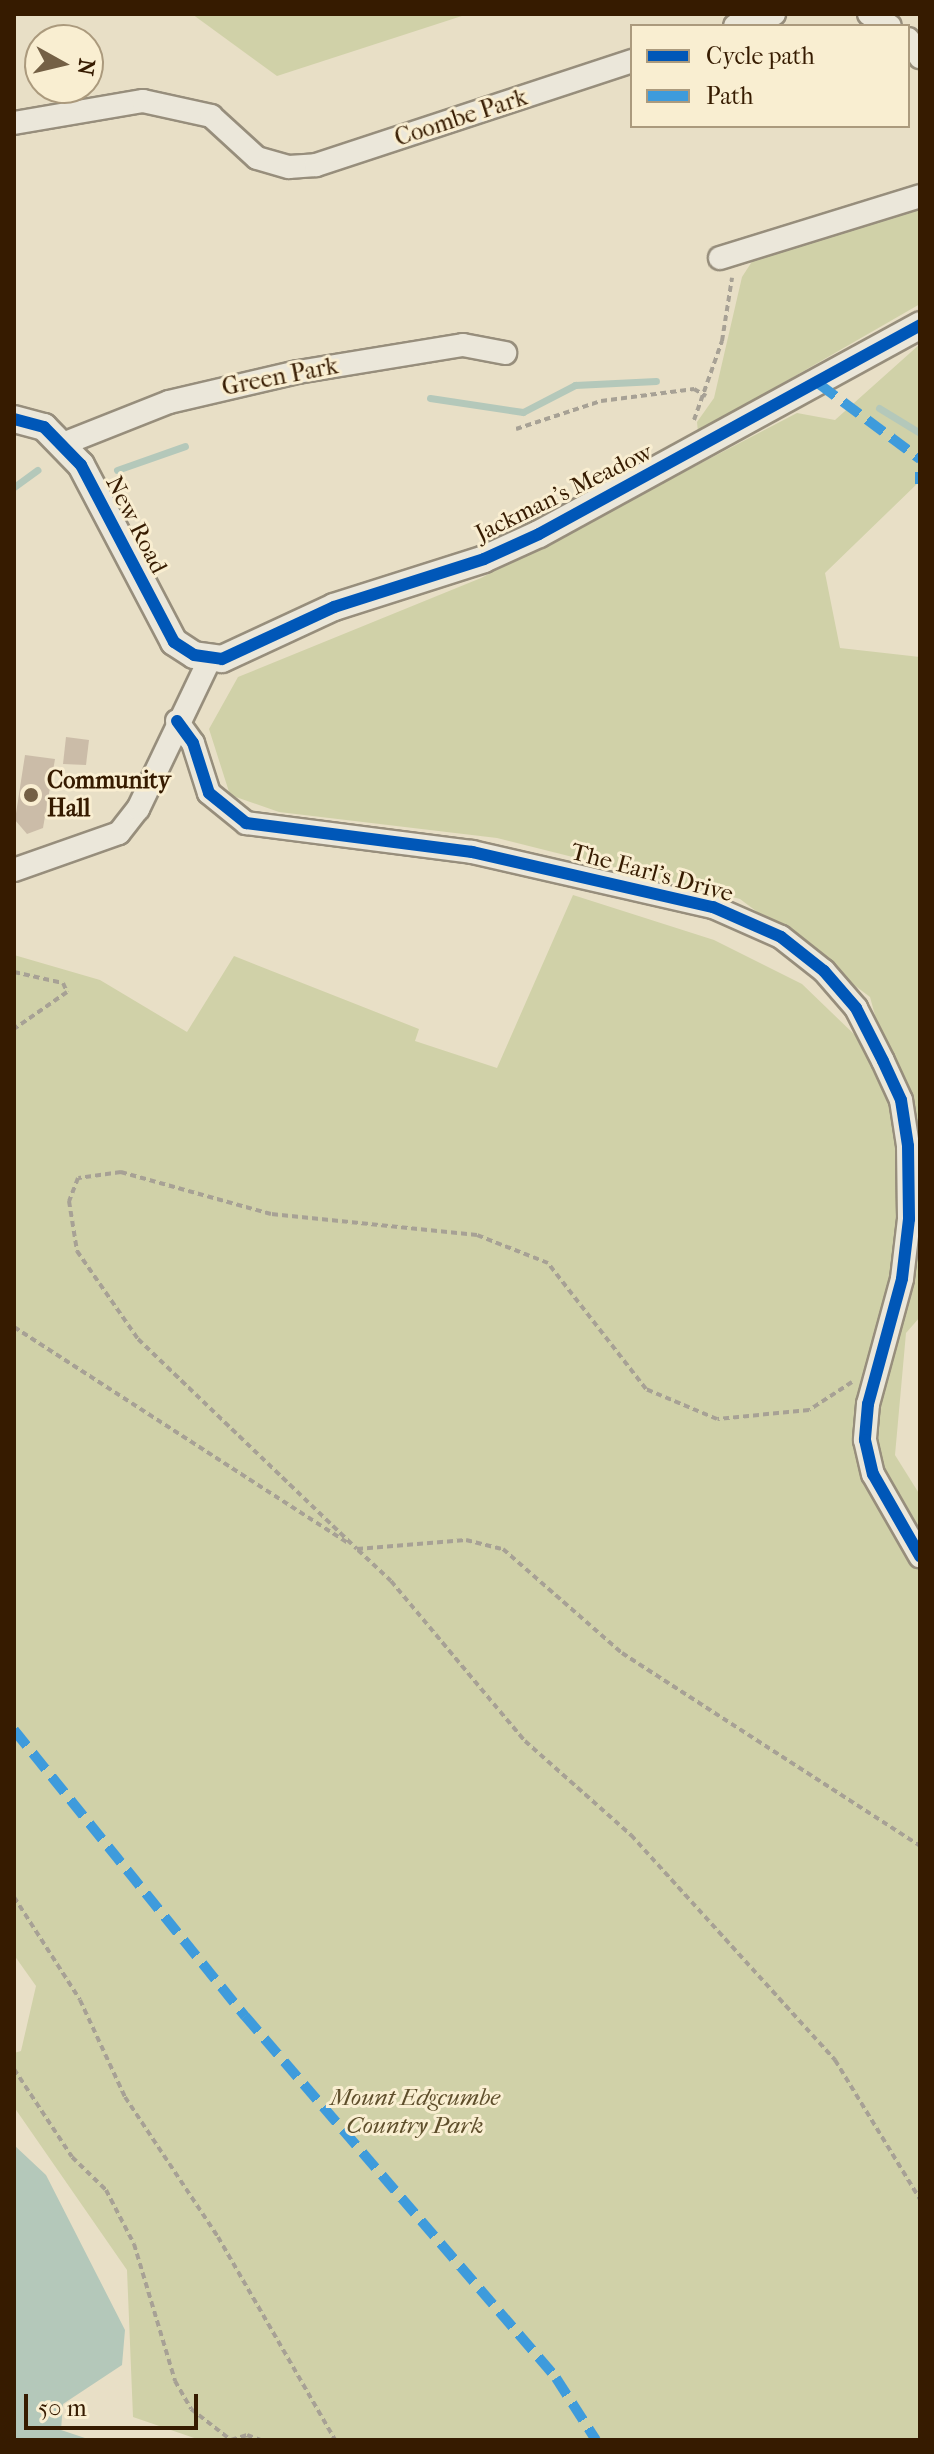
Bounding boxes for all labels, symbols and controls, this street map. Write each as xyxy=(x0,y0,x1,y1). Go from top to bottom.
north arrow xyxy=(24,24,104,104)
legend xyxy=(630,24,910,128)
text: Cycle path xyxy=(706,42,815,70)
text: N xyxy=(72,57,100,77)
text: Path xyxy=(706,82,753,110)
street label: Coombe Park xyxy=(391,83,531,153)
street label: Green Park xyxy=(220,352,340,402)
street label: Jackman's Meadow xyxy=(471,438,657,548)
street label: New Road xyxy=(99,471,173,579)
place label: Community Hall xyxy=(47,767,171,823)
marker: Community Hall xyxy=(22,786,40,804)
street label: The Earl's Drive xyxy=(568,837,736,909)
park label: Mount Edgcumbe Country Park xyxy=(330,2084,500,2140)
scale bar xyxy=(28,2378,202,2428)
text: 50 m xyxy=(38,2394,87,2422)

